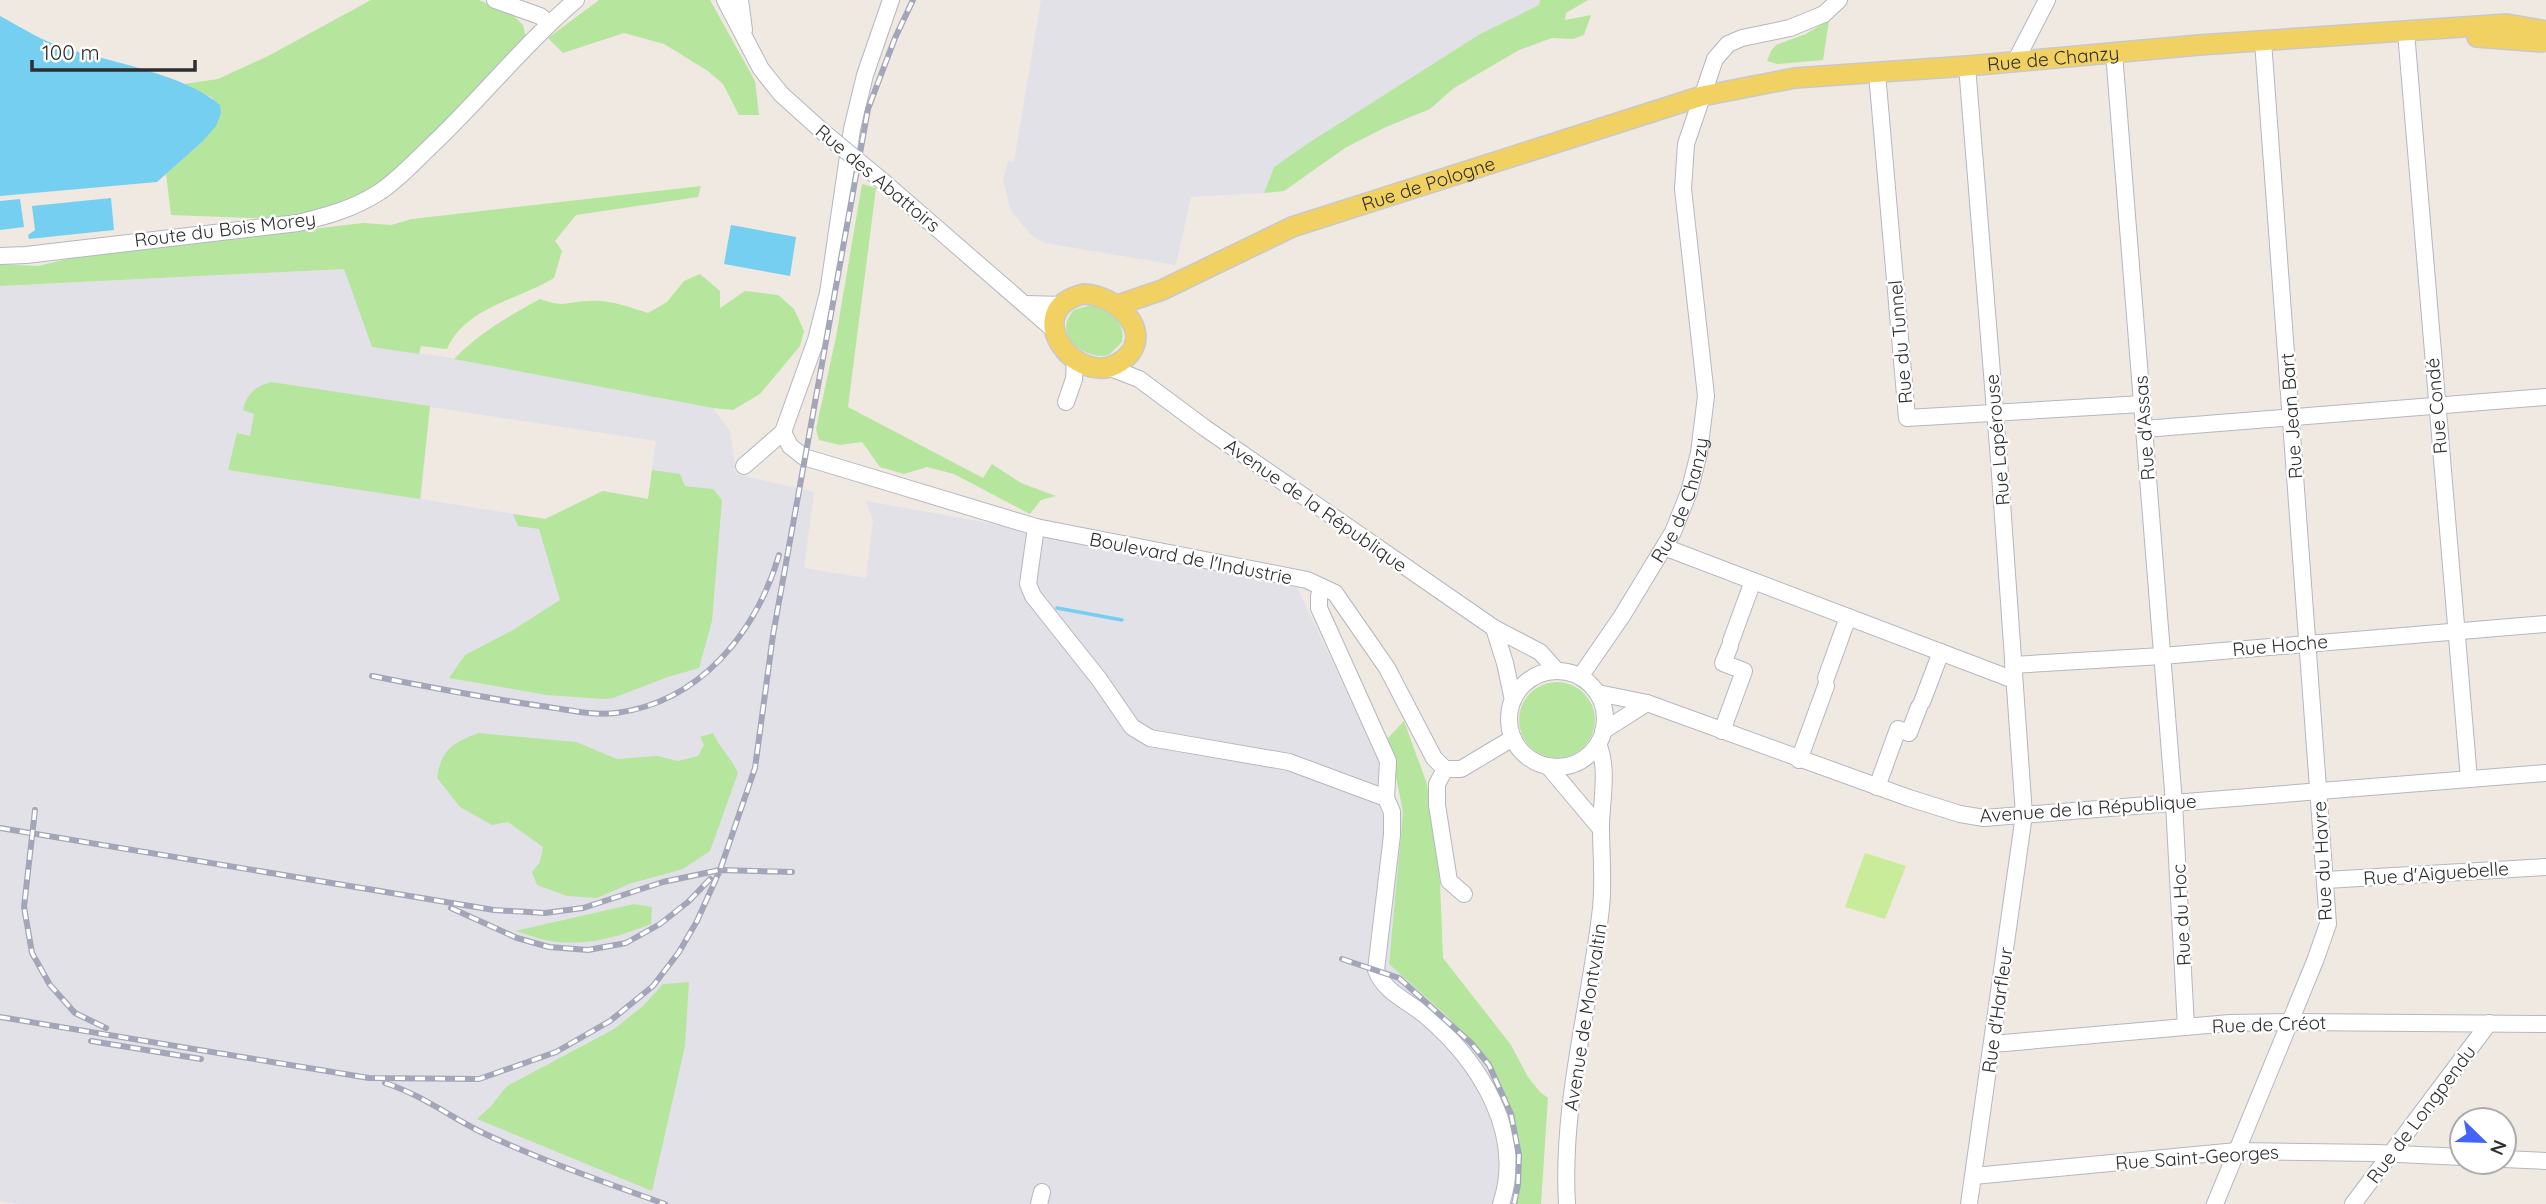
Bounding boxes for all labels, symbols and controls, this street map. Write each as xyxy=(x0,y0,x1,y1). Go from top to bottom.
scale bar xyxy=(32,28,194,72)
text: 100 m xyxy=(42,39,100,65)
street label: Rue de Chanzy xyxy=(1986,40,2120,76)
street label: Rue des Abattoirs xyxy=(811,119,945,237)
street label: Rue de Pologne xyxy=(1359,151,1498,216)
street label: Route du Bois Morey xyxy=(133,206,317,252)
street label: Rue du Tunnel xyxy=(1883,279,1917,405)
street label: Rue Jean Bart xyxy=(2275,352,2307,480)
street label: Rue Condé xyxy=(2420,357,2452,455)
street label: Rue Lapérouse xyxy=(1979,373,2015,507)
street label: Rue d'Assas xyxy=(2128,375,2160,481)
street label: Avenue de la République xyxy=(1220,433,1412,577)
street label: Rue de Chanzy xyxy=(1645,436,1713,567)
street label: Boulevard de l'Industrie xyxy=(1088,527,1294,589)
street label: Rue Hoche xyxy=(2231,629,2329,661)
street label: Avenue de la République xyxy=(1979,788,2197,828)
street label: Rue du Havre xyxy=(2307,801,2337,921)
street label: Rue d'Aiguebelle xyxy=(2363,856,2509,890)
street label: Rue du Hoc xyxy=(2166,863,2196,967)
street label: Avenue de Montvaltin xyxy=(1558,922,1612,1112)
street label: Rue d'Harfleur xyxy=(1976,945,2018,1075)
street label: Rue de Créot xyxy=(2211,1010,2327,1038)
street label: Rue de Longpendu xyxy=(2361,1040,2481,1188)
north arrow xyxy=(2448,1106,2518,1176)
text: N xyxy=(2485,1137,2512,1159)
street label: Rue Saint-Georges xyxy=(2114,1139,2280,1175)

